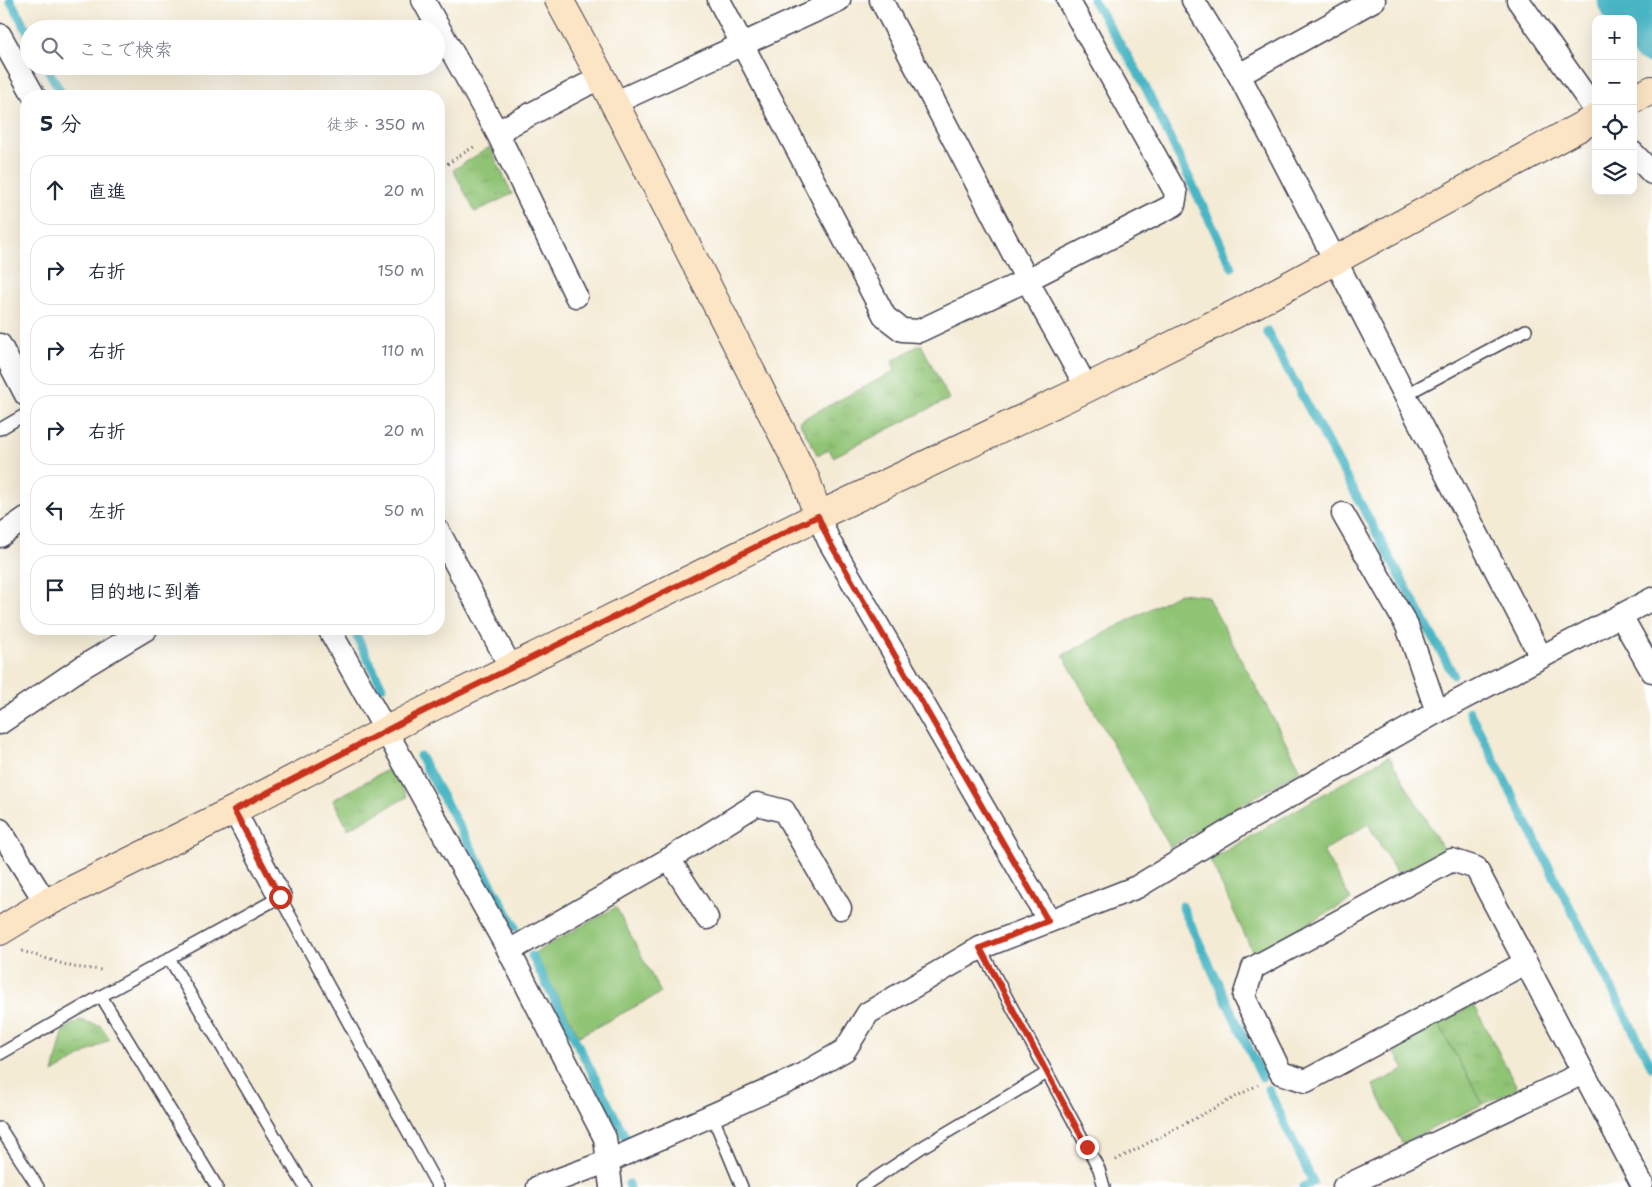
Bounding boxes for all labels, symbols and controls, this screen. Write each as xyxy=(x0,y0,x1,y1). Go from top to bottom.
map controls xyxy=(1592,15,1637,195)
button: + xyxy=(1592,15,1637,60)
search box xyxy=(20,20,445,75)
icon: search xyxy=(38,34,66,62)
text: ここで検索 xyxy=(78,37,173,62)
button: − xyxy=(1592,60,1637,105)
button: locate xyxy=(1592,105,1637,150)
text: 5 分 xyxy=(40,110,81,138)
text: 徒歩 · 350 m xyxy=(327,114,425,135)
button: layers xyxy=(1592,150,1637,195)
icon: ahead xyxy=(41,176,69,204)
text: 直進 xyxy=(88,179,126,204)
text: 20 m xyxy=(383,180,424,201)
icon: right xyxy=(41,256,69,284)
text: 右折 xyxy=(88,259,126,284)
text: 150 m xyxy=(377,260,424,281)
icon: right xyxy=(41,336,69,364)
text: 右折 xyxy=(88,339,126,364)
text: 110 m xyxy=(381,340,424,361)
icon: right xyxy=(41,416,69,444)
text: 右折 xyxy=(88,419,126,444)
text: 20 m xyxy=(383,420,424,441)
icon: left xyxy=(41,496,69,524)
text: 左折 xyxy=(88,499,126,524)
text: 50 m xyxy=(384,500,424,521)
icon: arrive xyxy=(41,576,69,604)
text: 目的地に到着 xyxy=(88,579,202,604)
route start xyxy=(269,886,292,909)
route end xyxy=(1076,1136,1099,1159)

